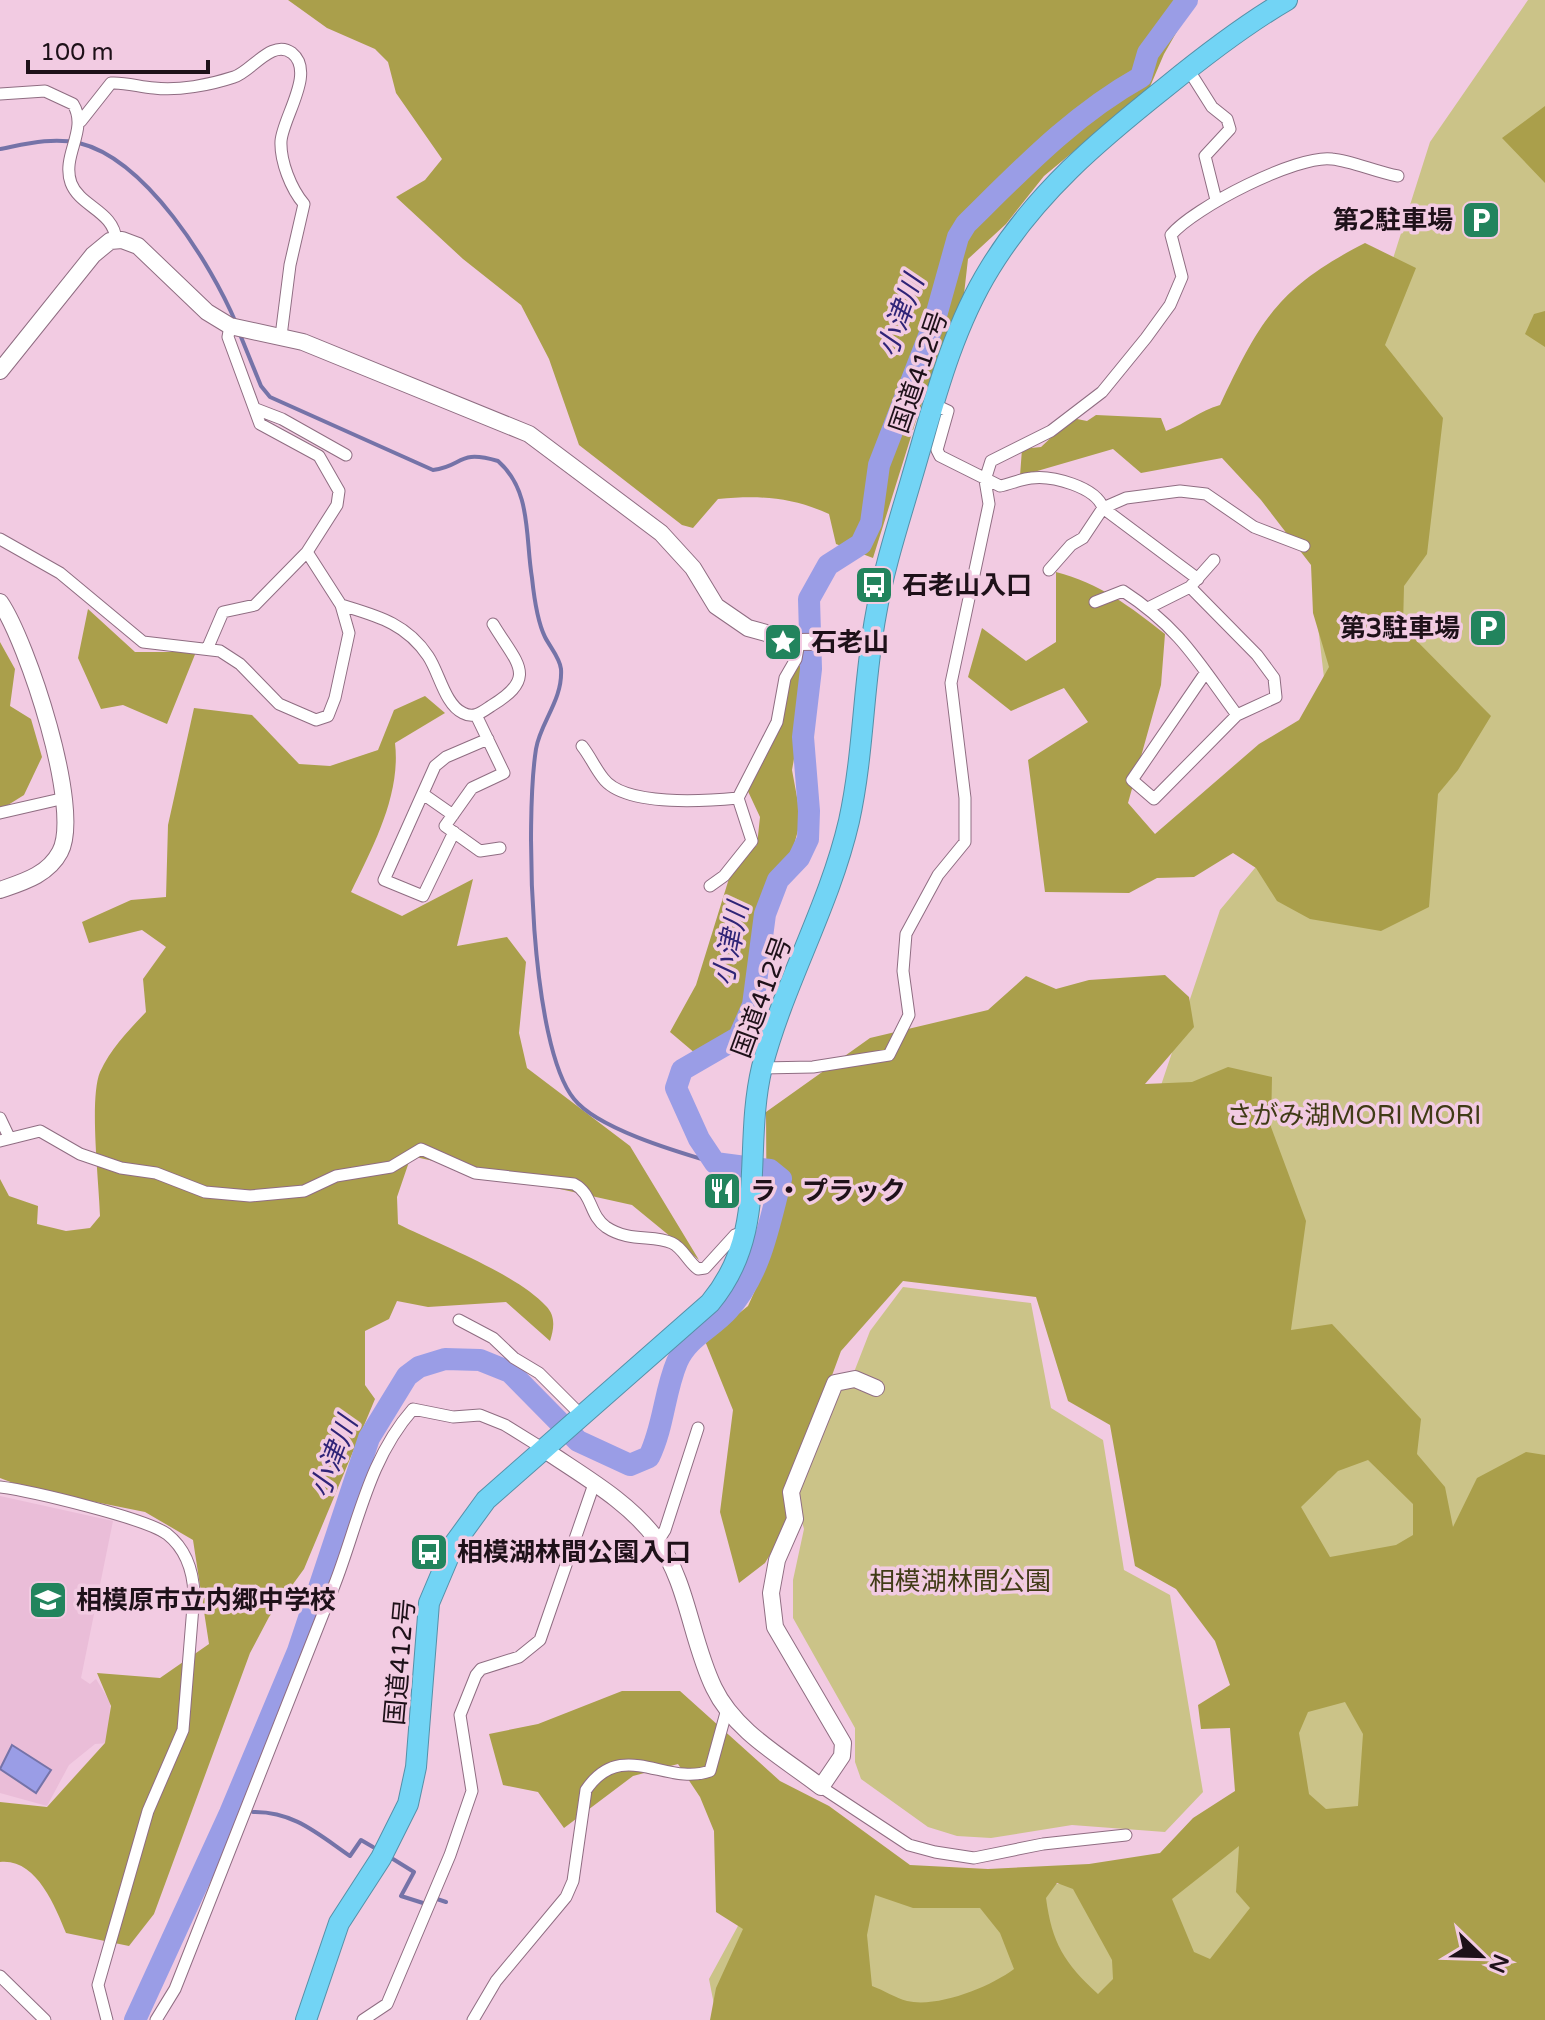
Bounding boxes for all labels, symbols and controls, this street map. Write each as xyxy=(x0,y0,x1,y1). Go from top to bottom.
scale bar xyxy=(28,24,208,74)
text: 100 m xyxy=(40,38,114,67)
parking icon: 第2駐車場 xyxy=(1460,199,1502,241)
place label: 第2駐車場 xyxy=(1333,205,1453,236)
water label: 小津川 xyxy=(871,268,932,361)
street label: 国道412号 xyxy=(884,307,954,437)
bus stop icon: 石老山入口 xyxy=(853,564,895,606)
place label: 石老山入口 xyxy=(902,570,1032,601)
parking icon: 第3駐車場 xyxy=(1467,607,1509,649)
place label: 第3駐車場 xyxy=(1340,613,1460,644)
place icon: 石老山 xyxy=(762,621,804,663)
place label: 石老山 xyxy=(811,627,889,658)
water label: 小津川 xyxy=(706,897,756,988)
street label: 国道412号 xyxy=(726,932,798,1062)
park label: さがみ湖MORI MORI xyxy=(1226,1100,1482,1131)
restaurant icon: ラ・プラック xyxy=(701,1170,743,1212)
place label: ラ・プラック xyxy=(750,1176,906,1207)
water label: 小津川 xyxy=(303,1409,366,1502)
bus stop icon: 相模湖林間公園入口 xyxy=(408,1531,450,1573)
place label: 相模湖林間公園入口 xyxy=(457,1537,691,1568)
park label: 相模湖林間公園 xyxy=(869,1566,1051,1597)
school or university icon: 相模原市立内郷中学校 xyxy=(27,1579,69,1621)
place label: 相模原市立内郷中学校 xyxy=(76,1585,336,1616)
street label: 国道412号 xyxy=(379,1597,421,1727)
north arrow xyxy=(1441,1916,1521,1996)
text: N xyxy=(1483,1950,1514,1977)

